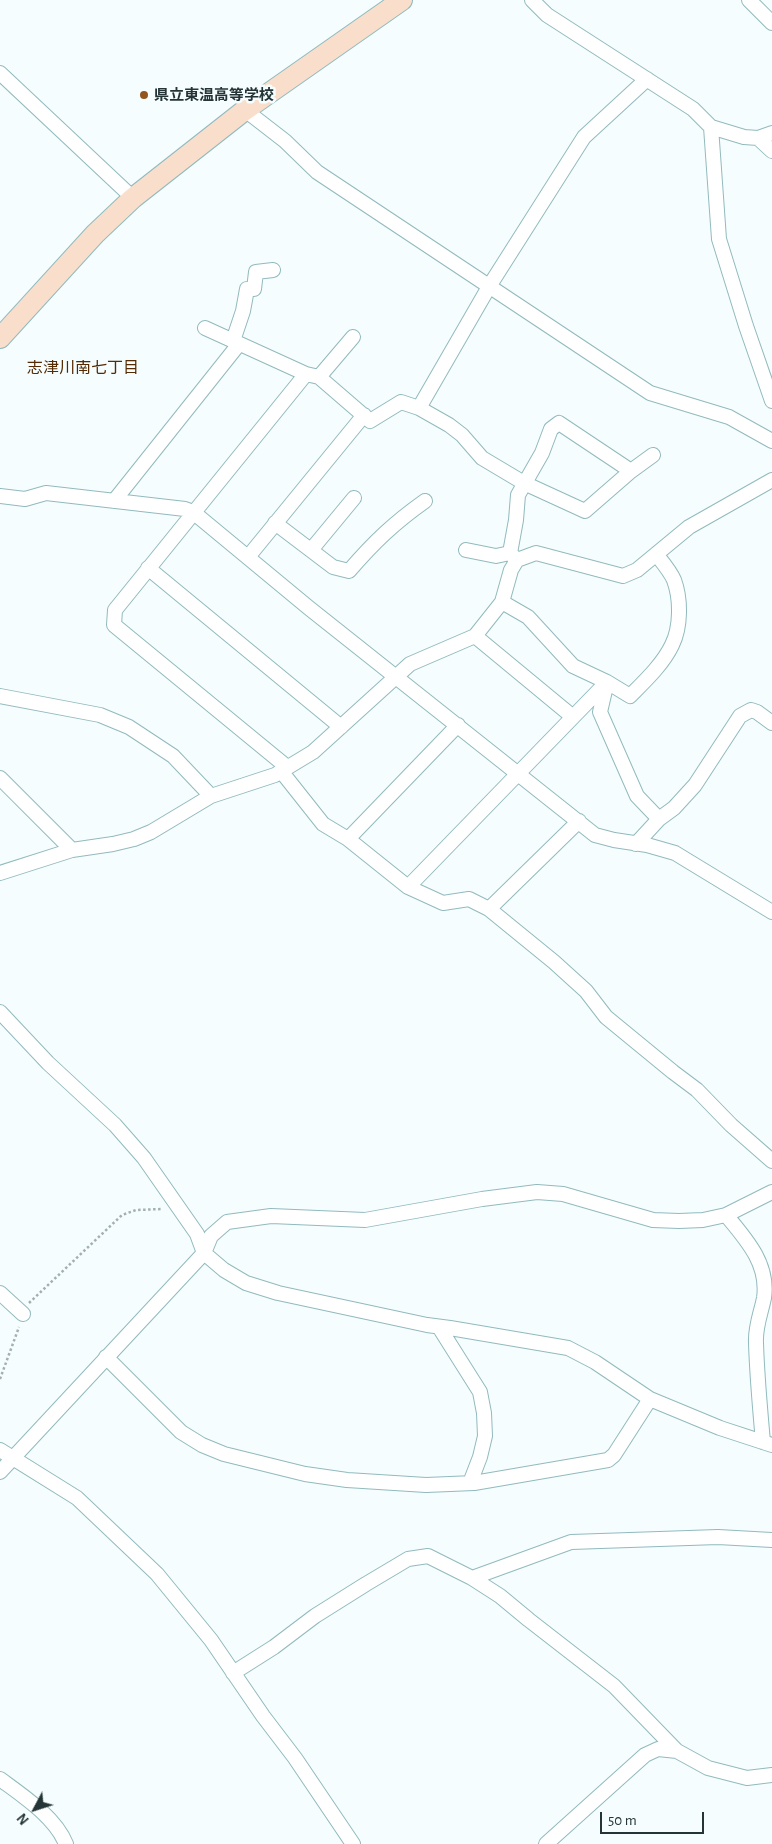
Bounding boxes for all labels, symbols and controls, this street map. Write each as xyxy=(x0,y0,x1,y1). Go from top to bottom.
place label: 県立東温高等学校 xyxy=(154,86,274,104)
marker: 県立東温高等学校 xyxy=(138,89,150,101)
district label: 志津川南七丁目 xyxy=(27,358,139,378)
north arrow xyxy=(10,1784,60,1834)
scale bar xyxy=(602,1802,706,1834)
text: N xyxy=(15,1810,32,1827)
text: 50 m xyxy=(608,1813,637,1828)

